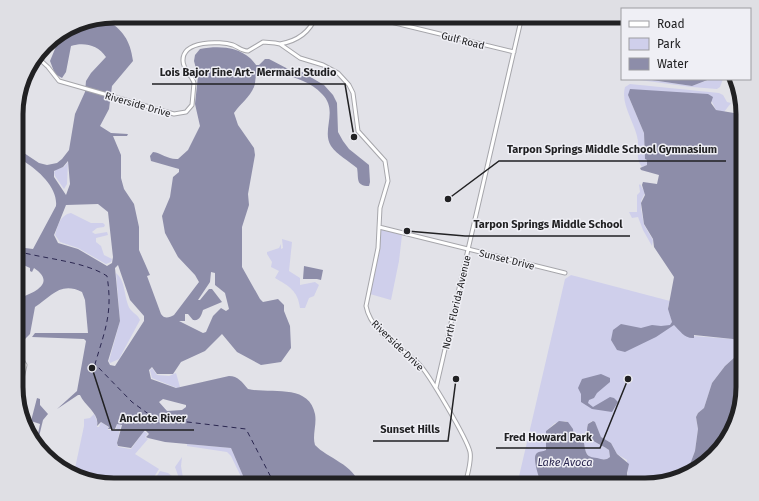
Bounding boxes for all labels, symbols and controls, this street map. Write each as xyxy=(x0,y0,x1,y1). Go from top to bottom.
legend xyxy=(621,8,751,80)
text: Road xyxy=(657,17,685,31)
street label: Gulf Road xyxy=(440,30,486,52)
text: Park xyxy=(657,37,681,51)
text: Water xyxy=(657,57,689,71)
callout: Lois Bajor Fine Art- Mermaid Studio xyxy=(152,61,345,84)
text: Lois Bajor Fine Art- Mermaid Studio xyxy=(160,66,337,79)
street label: Riverside Drive xyxy=(103,90,172,120)
callout: Tarpon Springs Middle School Gymnasium xyxy=(499,138,726,161)
text: Tarpon Springs Middle School Gymnasium xyxy=(507,143,717,156)
callout: Tarpon Springs Middle School xyxy=(465,213,630,236)
text: Tarpon Springs Middle School xyxy=(473,218,623,231)
street label: Sunset Drive xyxy=(478,247,536,273)
street label: North Florida Avenue xyxy=(440,254,474,350)
street label: Riverside Drive xyxy=(369,318,426,374)
callout: Anclote River xyxy=(112,407,194,430)
text: Anclote River xyxy=(119,412,187,425)
callout: Sunset Hills xyxy=(373,418,448,441)
text: Sunset Hills xyxy=(380,423,440,436)
callout: Fred Howard Park xyxy=(496,425,600,448)
text: Fred Howard Park xyxy=(504,431,593,444)
water label: Lake Avoca xyxy=(537,456,593,469)

